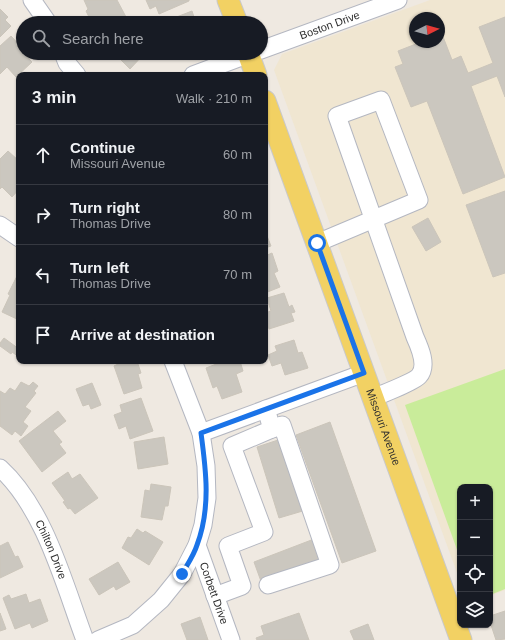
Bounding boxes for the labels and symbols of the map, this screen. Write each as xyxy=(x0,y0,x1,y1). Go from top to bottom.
street label: Boston Drive xyxy=(298,9,361,41)
north arrow xyxy=(409,12,445,48)
route start xyxy=(308,234,326,252)
street label: Missouri Avenue xyxy=(364,387,403,467)
street label: Chilton Drive xyxy=(33,518,69,581)
street label: Corbett Drive xyxy=(198,560,231,626)
route end xyxy=(173,565,191,583)

